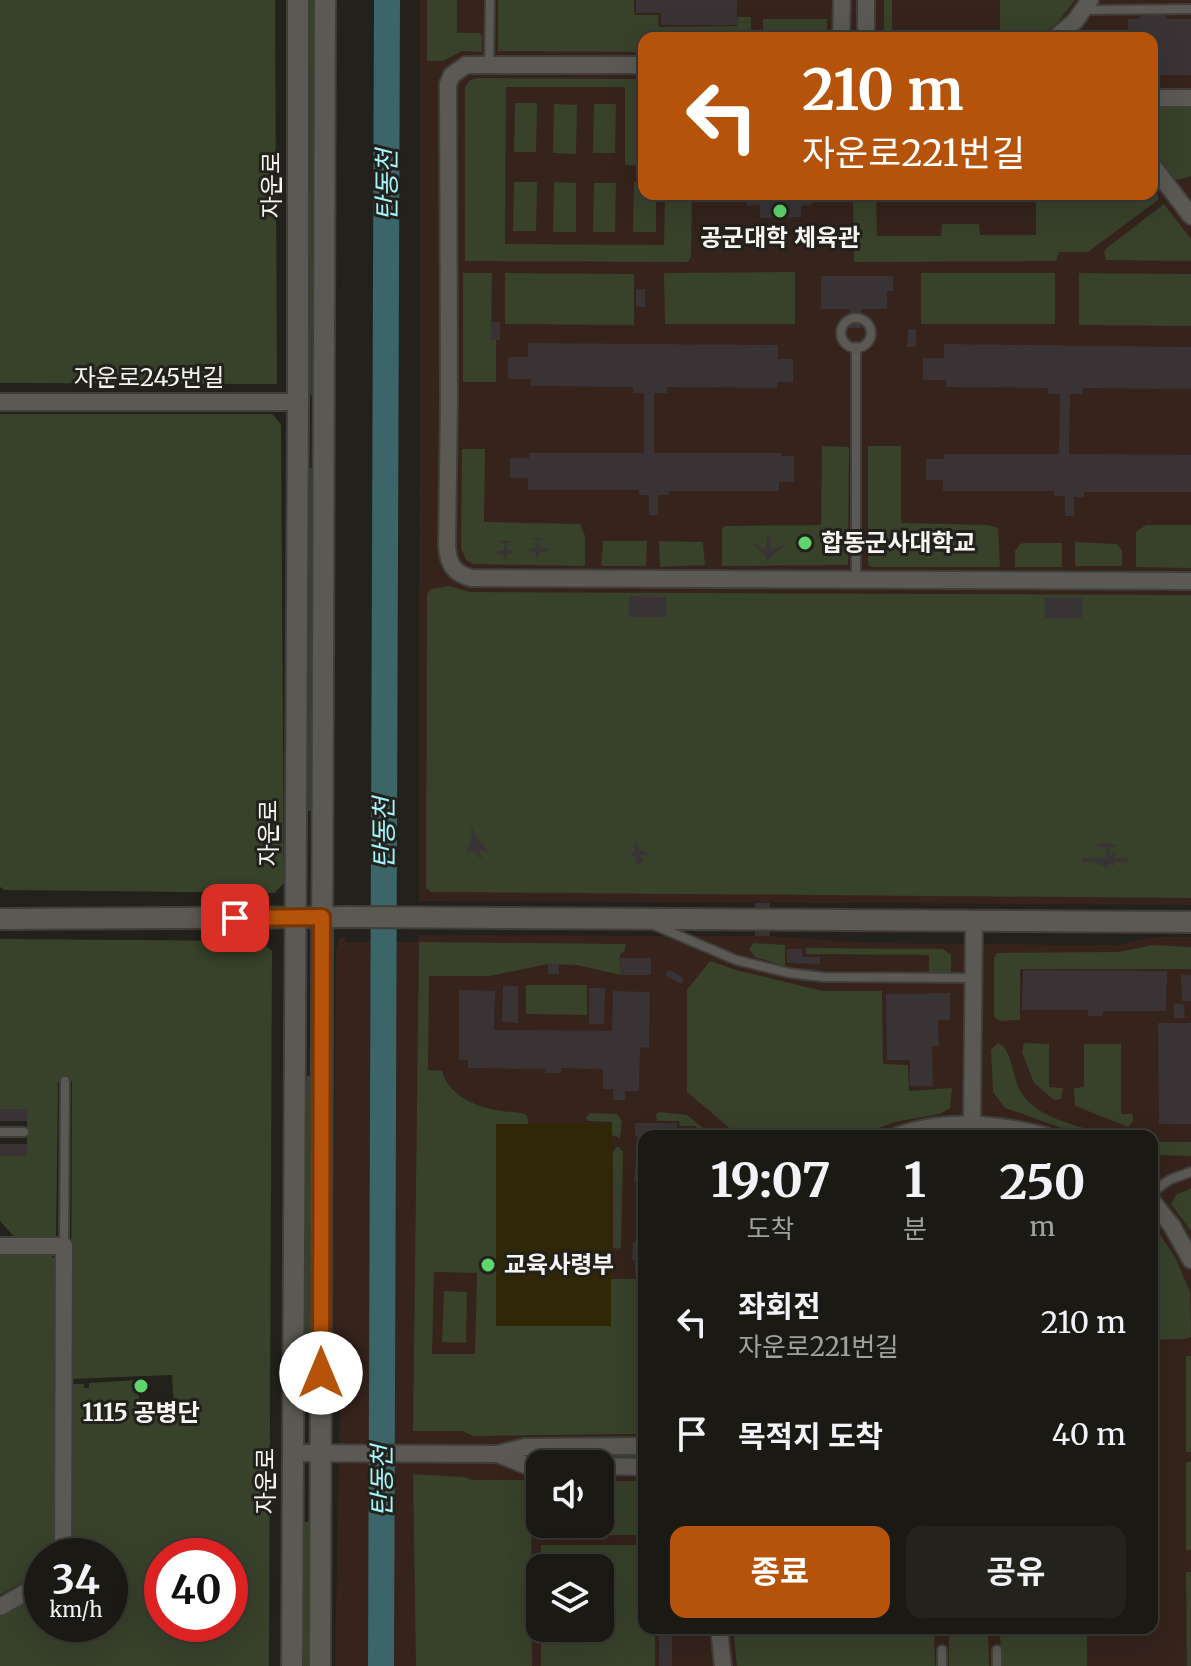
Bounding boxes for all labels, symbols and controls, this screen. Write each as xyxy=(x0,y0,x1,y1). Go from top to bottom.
text: 210 m xyxy=(802,55,964,125)
icon: left xyxy=(670,64,774,168)
text: 자운로221번길 xyxy=(802,131,1025,176)
water label: 탄동천 xyxy=(370,146,403,221)
street label: 자운로 xyxy=(256,152,287,218)
marker: 공군대학 체육관 xyxy=(771,202,789,220)
place label: 공군대학 체육관 xyxy=(700,222,860,253)
street label: 자운로245번길 xyxy=(74,362,224,393)
place label: 합동군사대학교 xyxy=(821,527,976,558)
marker: 합동군사대학교 xyxy=(796,534,814,552)
water label: 탄동천 xyxy=(367,794,400,869)
street label: 자운로 xyxy=(253,800,284,866)
pin xyxy=(201,884,269,952)
icon: arrive xyxy=(213,896,257,940)
text: 19:07 xyxy=(710,1150,830,1210)
text: 1 xyxy=(904,1150,926,1210)
text: 250 xyxy=(999,1152,1086,1212)
text: m xyxy=(1029,1210,1055,1243)
text: 도착 xyxy=(747,1212,794,1245)
text: 분 xyxy=(903,1212,927,1245)
place label: 교육사령부 xyxy=(504,1249,614,1280)
marker: 교육사령부 xyxy=(479,1256,497,1274)
text: 좌회전 xyxy=(738,1287,821,1325)
icon: left xyxy=(670,1300,714,1344)
text: 210 m xyxy=(1041,1303,1126,1341)
text: 자운로221번길 xyxy=(738,1330,899,1363)
position arrow xyxy=(279,1331,363,1415)
marker: 1115 공병단 xyxy=(132,1377,150,1395)
place label: 1115 공병단 xyxy=(82,1397,200,1428)
icon: arrive xyxy=(670,1412,714,1456)
text: 40 m xyxy=(1052,1415,1126,1453)
text: 목적지 도착 xyxy=(738,1417,883,1455)
water label: 탄동천 xyxy=(365,1442,398,1517)
street label: 자운로 xyxy=(250,1448,281,1514)
map controls xyxy=(526,1450,614,1642)
button: sound xyxy=(526,1450,614,1538)
button: 종료 xyxy=(670,1526,890,1618)
button: 공유 xyxy=(906,1526,1126,1618)
speed limit sign: 40 xyxy=(144,1538,248,1642)
button: layers xyxy=(526,1554,614,1642)
text: 34 xyxy=(52,1555,100,1605)
text: km/h xyxy=(50,1597,102,1622)

